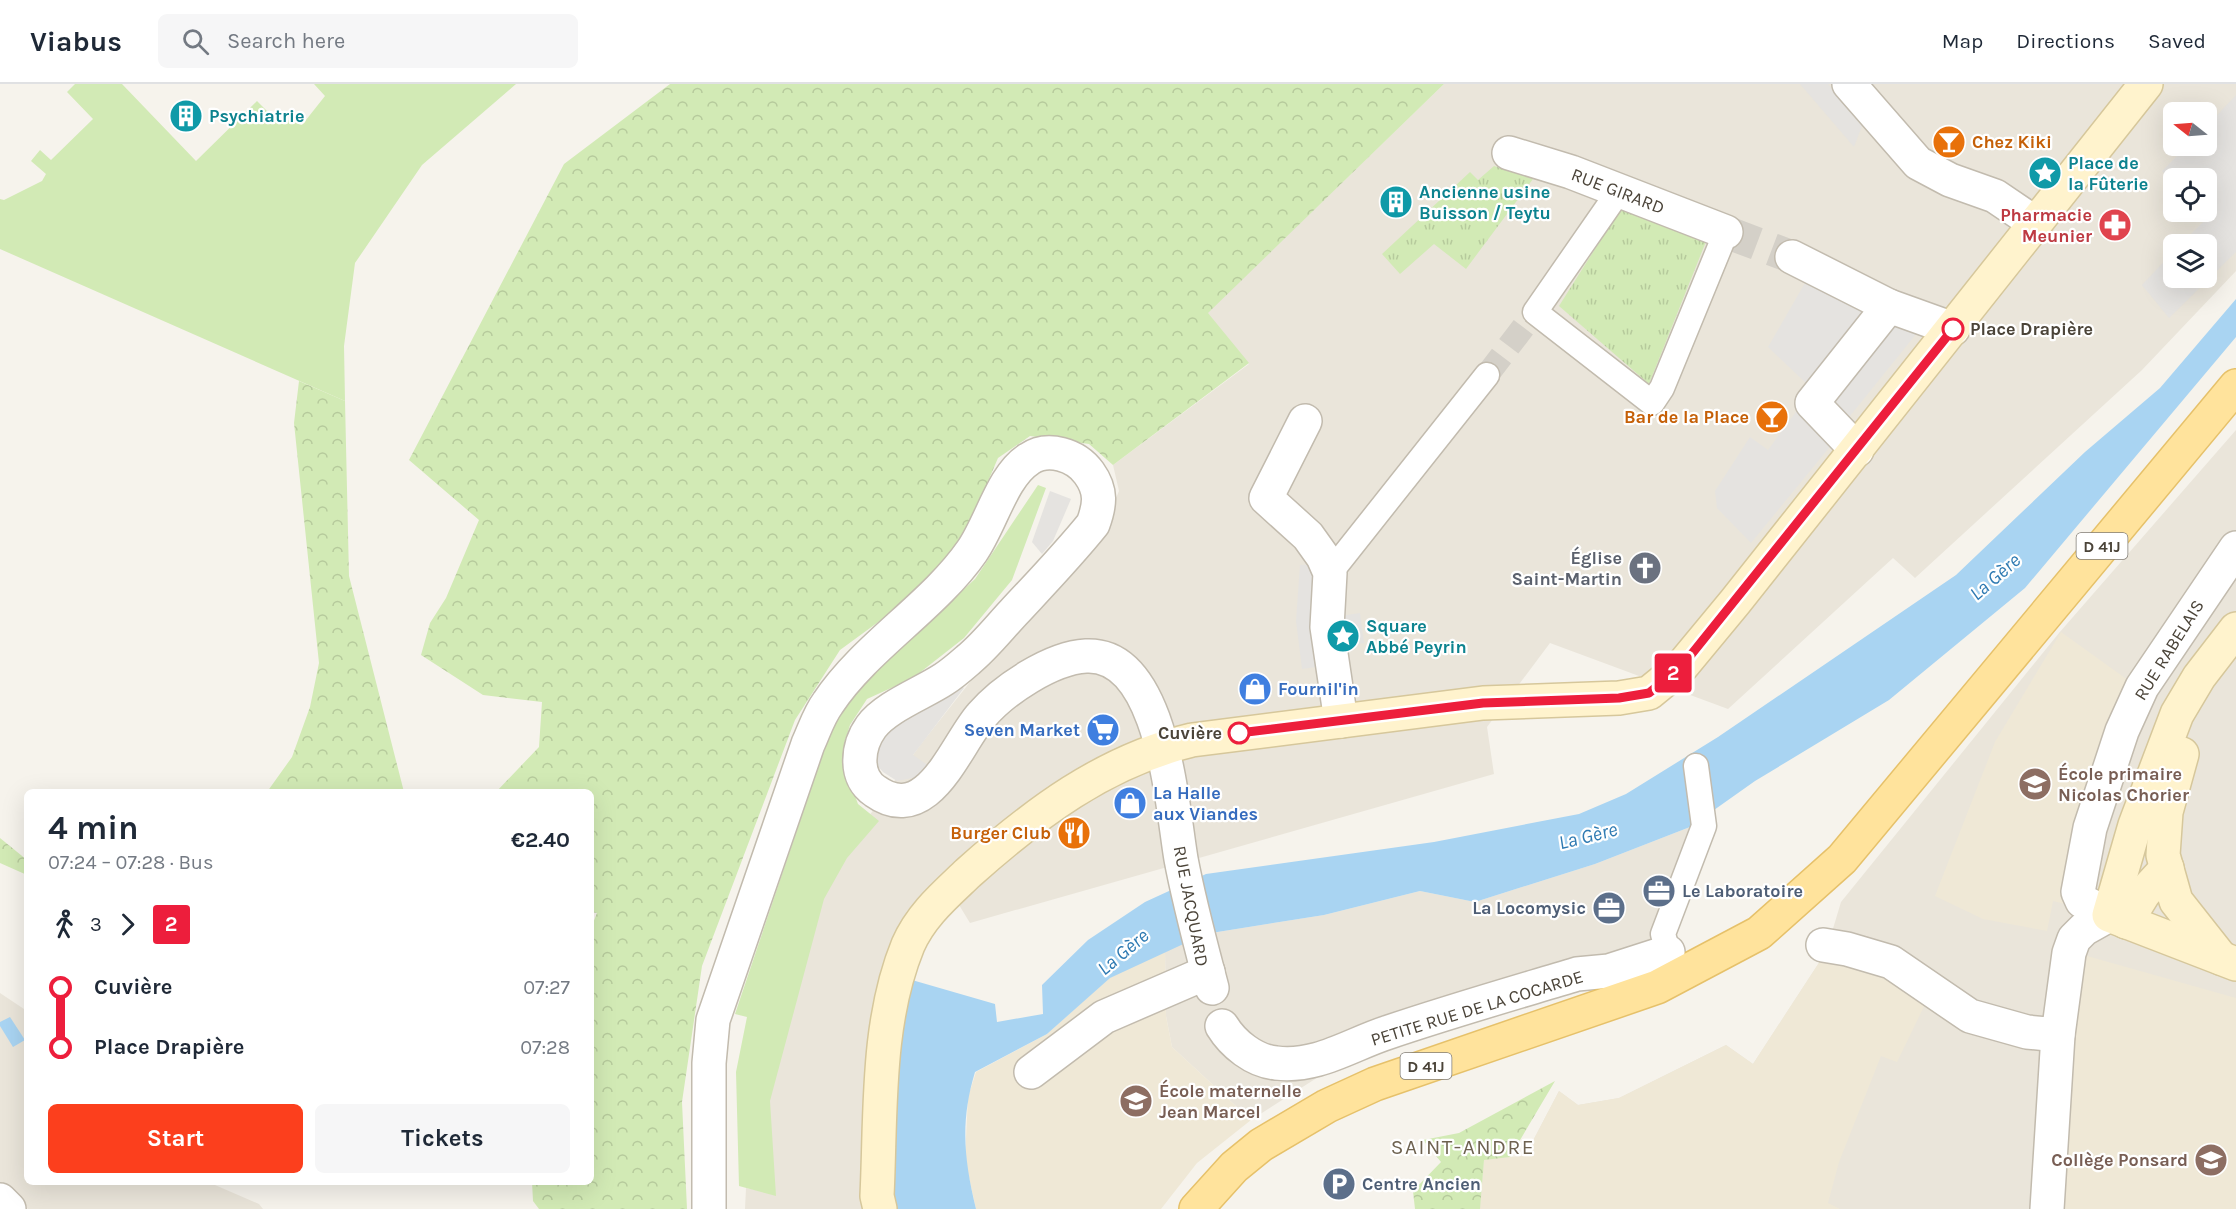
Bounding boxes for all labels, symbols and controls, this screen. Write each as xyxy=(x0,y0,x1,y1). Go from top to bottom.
search box xyxy=(158,14,578,68)
text: Viabus xyxy=(30,25,122,58)
icon: search xyxy=(179,25,212,58)
text: Search here xyxy=(227,28,345,54)
text: Map xyxy=(1942,29,1983,53)
text: Directions xyxy=(2016,29,2115,53)
text: Saved xyxy=(2148,29,2206,53)
building icon: Psychiatrie xyxy=(168,98,204,134)
north arrow xyxy=(2163,102,2217,156)
map controls xyxy=(2163,102,2217,288)
place label: Psychiatrie xyxy=(209,105,305,127)
bar icon: Chez Kiki xyxy=(1931,124,1967,160)
place label: Chez Kiki xyxy=(1972,131,2052,153)
place label: Place de la Fûterie xyxy=(2068,152,2148,195)
place icon: Place de la Fûterie xyxy=(2027,155,2063,191)
street label: RUE GIRARD xyxy=(1568,163,1668,219)
button: locate xyxy=(2163,168,2217,222)
place label: Ancienne usine Buisson / Teytu xyxy=(1419,181,1551,224)
building icon: Ancienne usine Buisson / Teytu xyxy=(1378,184,1414,220)
place label: Pharmacie Meunier xyxy=(2000,204,2092,247)
pharmacy icon: Pharmacie Meunier xyxy=(2097,207,2133,243)
button: layers xyxy=(2163,234,2217,288)
marker: Place Drapière xyxy=(1942,318,1964,340)
place label: Place Drapière xyxy=(1970,318,2093,340)
bar icon: Bar de la Place xyxy=(1754,399,1790,435)
place label: Bar de la Place xyxy=(1624,406,1749,428)
road number: D 41J xyxy=(2076,533,2128,559)
place label: Église Saint-Martin xyxy=(1511,546,1622,590)
water label: La Gère xyxy=(1965,549,2025,605)
church icon: Église Saint-Martin xyxy=(1627,550,1663,586)
street label: RUE RABELAIS xyxy=(2129,596,2209,704)
place label: Square Abbé Peyrin xyxy=(1366,615,1467,658)
place icon: Square Abbé Peyrin xyxy=(1325,618,1361,654)
line badge: 2 xyxy=(1654,654,1692,692)
text: 2 xyxy=(1667,661,1679,685)
shop icon: Fournil'in xyxy=(1237,671,1273,707)
place label: Fournil'in xyxy=(1278,678,1359,700)
supermarket icon: Seven Market xyxy=(1085,712,1121,748)
place label: Seven Market xyxy=(964,719,1080,741)
place label: Cuvière xyxy=(1158,722,1222,744)
marker: Cuvière xyxy=(1228,722,1250,744)
place label: École primaire Nicolas Chorier xyxy=(2058,762,2189,806)
school or university icon: École primaire Nicolas Chorier xyxy=(2017,766,2053,802)
place label: La Halle aux Viandes xyxy=(1153,782,1258,825)
shop icon: La Halle aux Viandes xyxy=(1112,785,1148,821)
text: 4 min xyxy=(48,809,139,847)
restaurant icon: Burger Club xyxy=(1056,815,1092,851)
water label: La Gère xyxy=(1556,818,1620,854)
place label: Burger Club xyxy=(950,822,1051,844)
text: €2.40 xyxy=(511,827,570,853)
street label: RUE JACQUARD xyxy=(1169,844,1213,968)
text: 07:24 – 07:28 · Bus xyxy=(48,851,213,874)
office icon: Le Laboratoire xyxy=(1641,873,1677,909)
place label: Le Laboratoire xyxy=(1682,880,1803,902)
office icon: La Locomysic xyxy=(1591,890,1627,926)
place label: La Locomysic xyxy=(1472,897,1586,919)
icon: walk xyxy=(48,908,81,941)
icon: forward xyxy=(111,908,144,941)
text: 2 xyxy=(165,912,178,936)
text: 3 xyxy=(90,913,102,936)
water label: La Gère xyxy=(1093,924,1153,980)
street label: PETITE RUE DE LA COCARDE xyxy=(1368,965,1586,1051)
text: Cuvière xyxy=(94,974,172,1000)
text: 07:27 xyxy=(523,976,570,999)
text: Place Drapière xyxy=(94,1034,244,1060)
text: 07:28 xyxy=(520,1036,570,1059)
road number: D 41J xyxy=(1400,1053,1452,1079)
place label: École maternelle Jean Marcel xyxy=(1159,1079,1301,1123)
school or university icon: École maternelle Jean Marcel xyxy=(1118,1083,1154,1119)
button: Start xyxy=(48,1104,303,1173)
button: Tickets xyxy=(315,1104,570,1173)
district label: SAINT-ANDRE xyxy=(1391,1135,1535,1159)
school or university icon: Collège Ponsard xyxy=(2193,1142,2229,1178)
place label: Collège Ponsard xyxy=(2051,1149,2188,1171)
parking icon: Centre Ancien xyxy=(1321,1166,1357,1202)
place label: Centre Ancien xyxy=(1362,1173,1481,1195)

